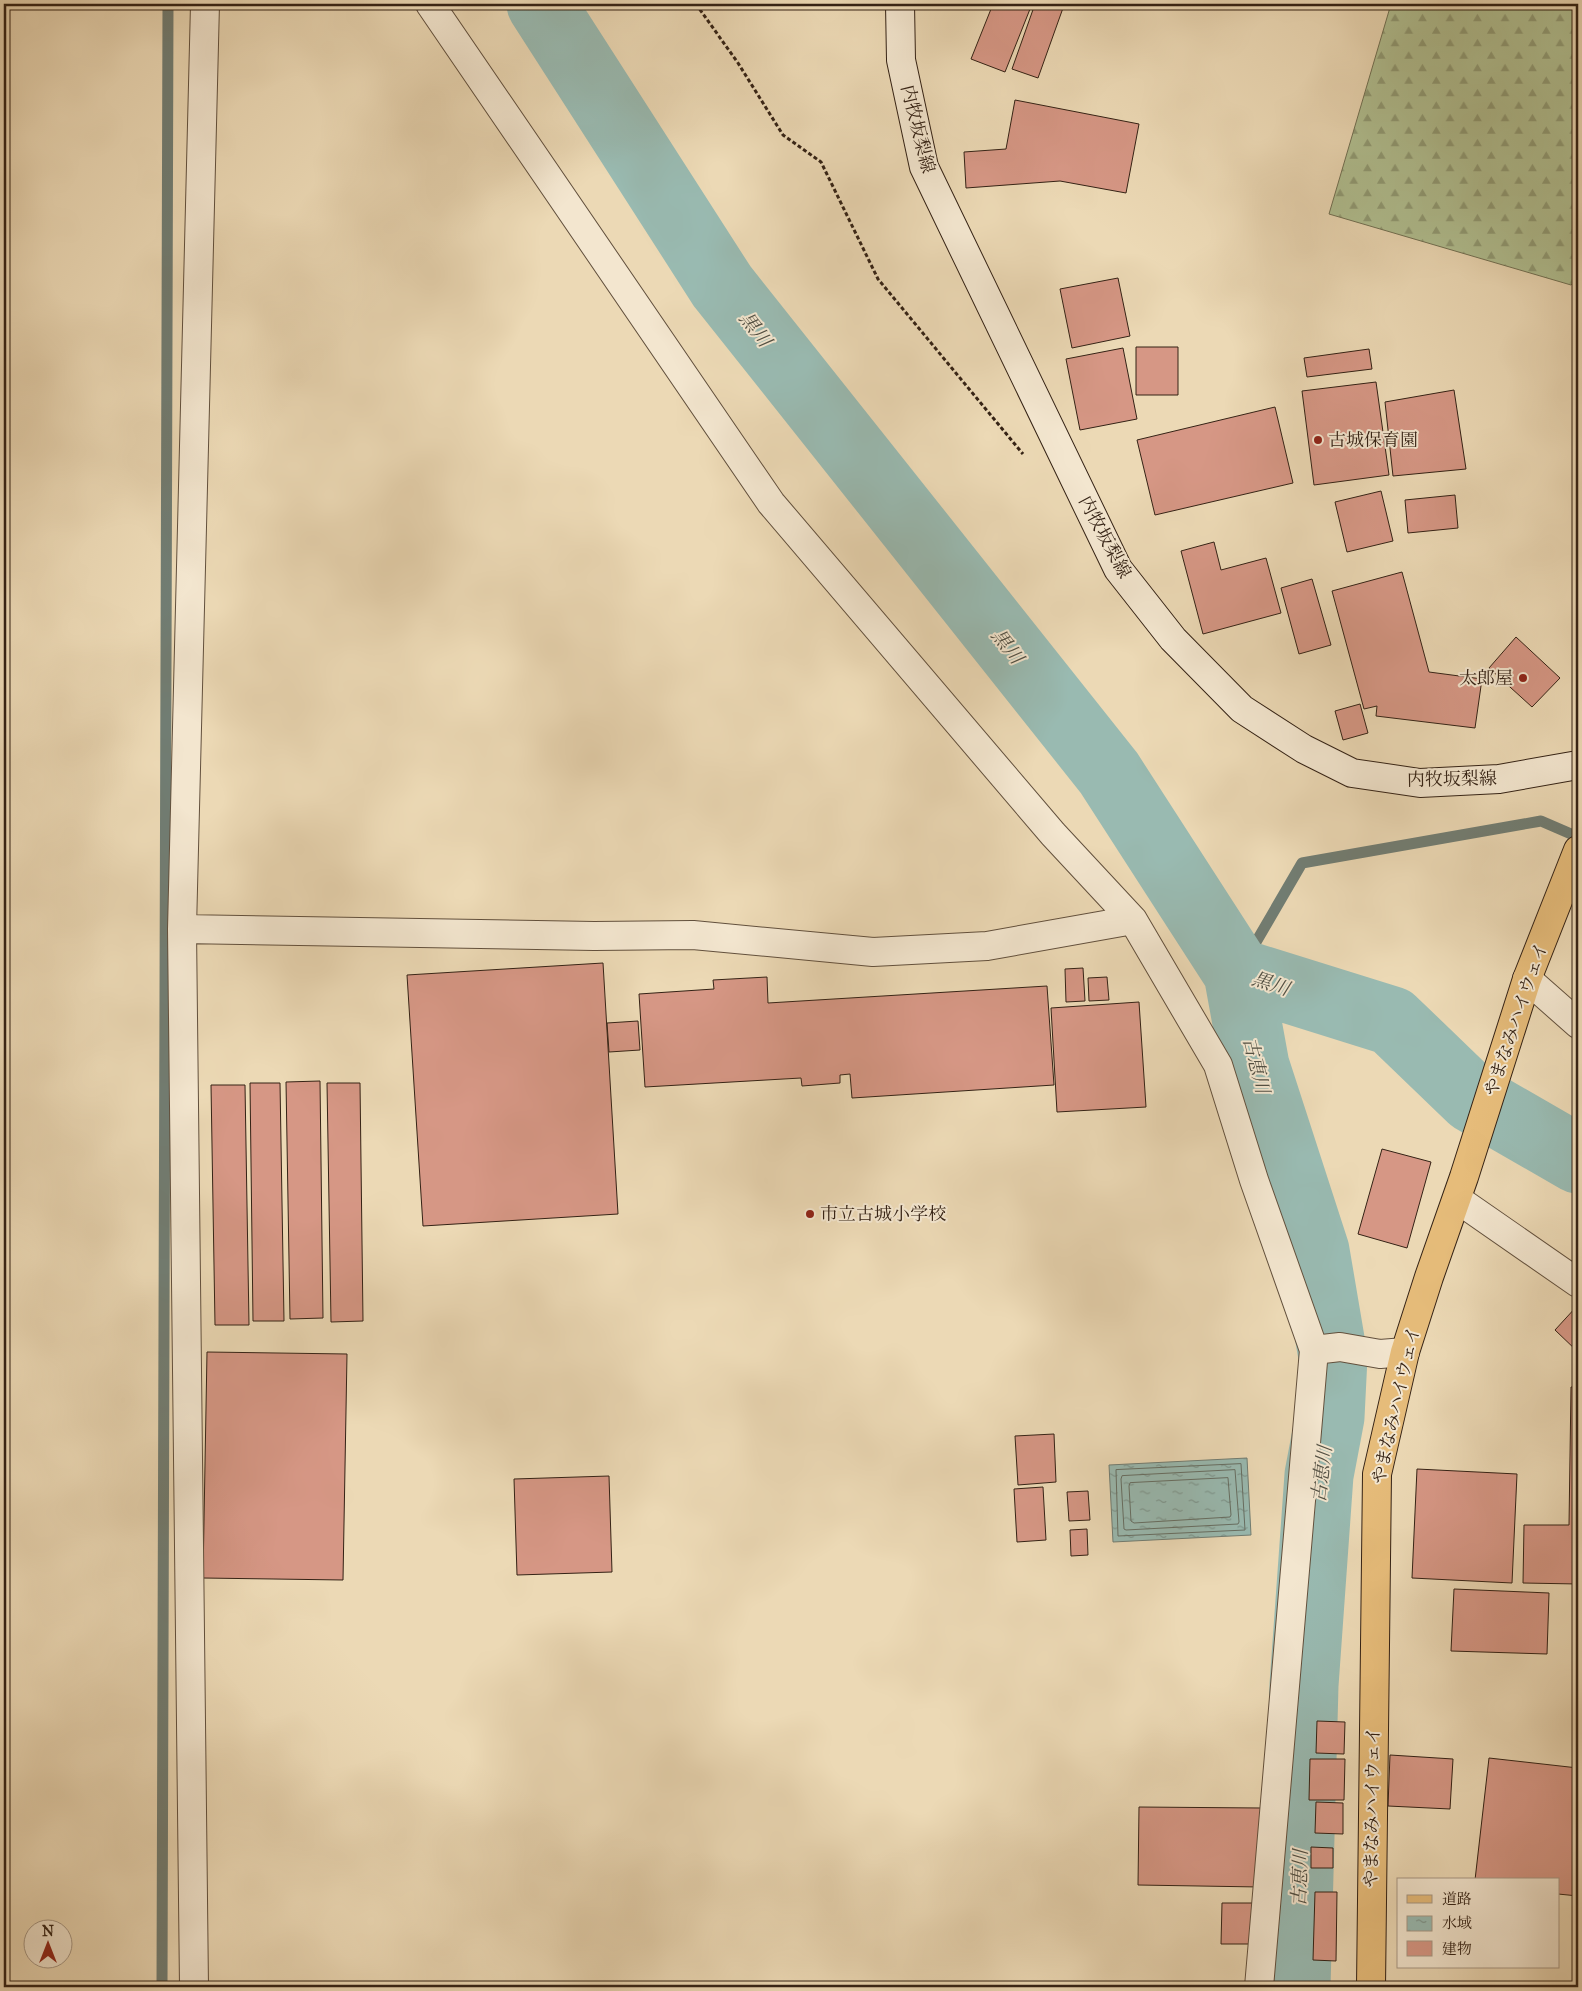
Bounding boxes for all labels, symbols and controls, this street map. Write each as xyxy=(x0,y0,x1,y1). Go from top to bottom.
street label: 内牧坂梨線 xyxy=(896,83,940,175)
water label: 黒川 xyxy=(735,307,778,353)
place label: 古城保育園 xyxy=(1328,429,1418,451)
marker: 古城保育園 xyxy=(1312,434,1324,446)
street label: 内牧坂梨線 xyxy=(1074,492,1136,582)
water label: 黒川 xyxy=(987,624,1030,670)
place label: 太郎屋 xyxy=(1459,667,1513,689)
marker: 太郎屋 xyxy=(1517,672,1529,684)
street label: 内牧坂梨線 xyxy=(1407,767,1497,791)
street label: やまなみハイウェイ xyxy=(1479,939,1553,1099)
water label: 黒川 xyxy=(1249,967,1294,1001)
water label: 古恵川 xyxy=(1238,1035,1275,1097)
place label: 市立古城小学校 xyxy=(820,1203,946,1225)
marker: 市立古城小学校 xyxy=(804,1208,816,1220)
street label: やまなみハイウェイ xyxy=(1367,1324,1425,1486)
water label: 古恵川 xyxy=(1307,1442,1337,1504)
street label: やまなみハイウェイ xyxy=(1360,1726,1384,1888)
water label: 古恵川 xyxy=(1287,1847,1312,1907)
legend xyxy=(1397,1878,1560,1968)
text: 道路 xyxy=(1442,1890,1472,1908)
text: 水域 xyxy=(1442,1914,1472,1932)
north arrow xyxy=(22,1918,72,1968)
text: N xyxy=(42,1923,54,1940)
text: 建物 xyxy=(1442,1940,1472,1958)

